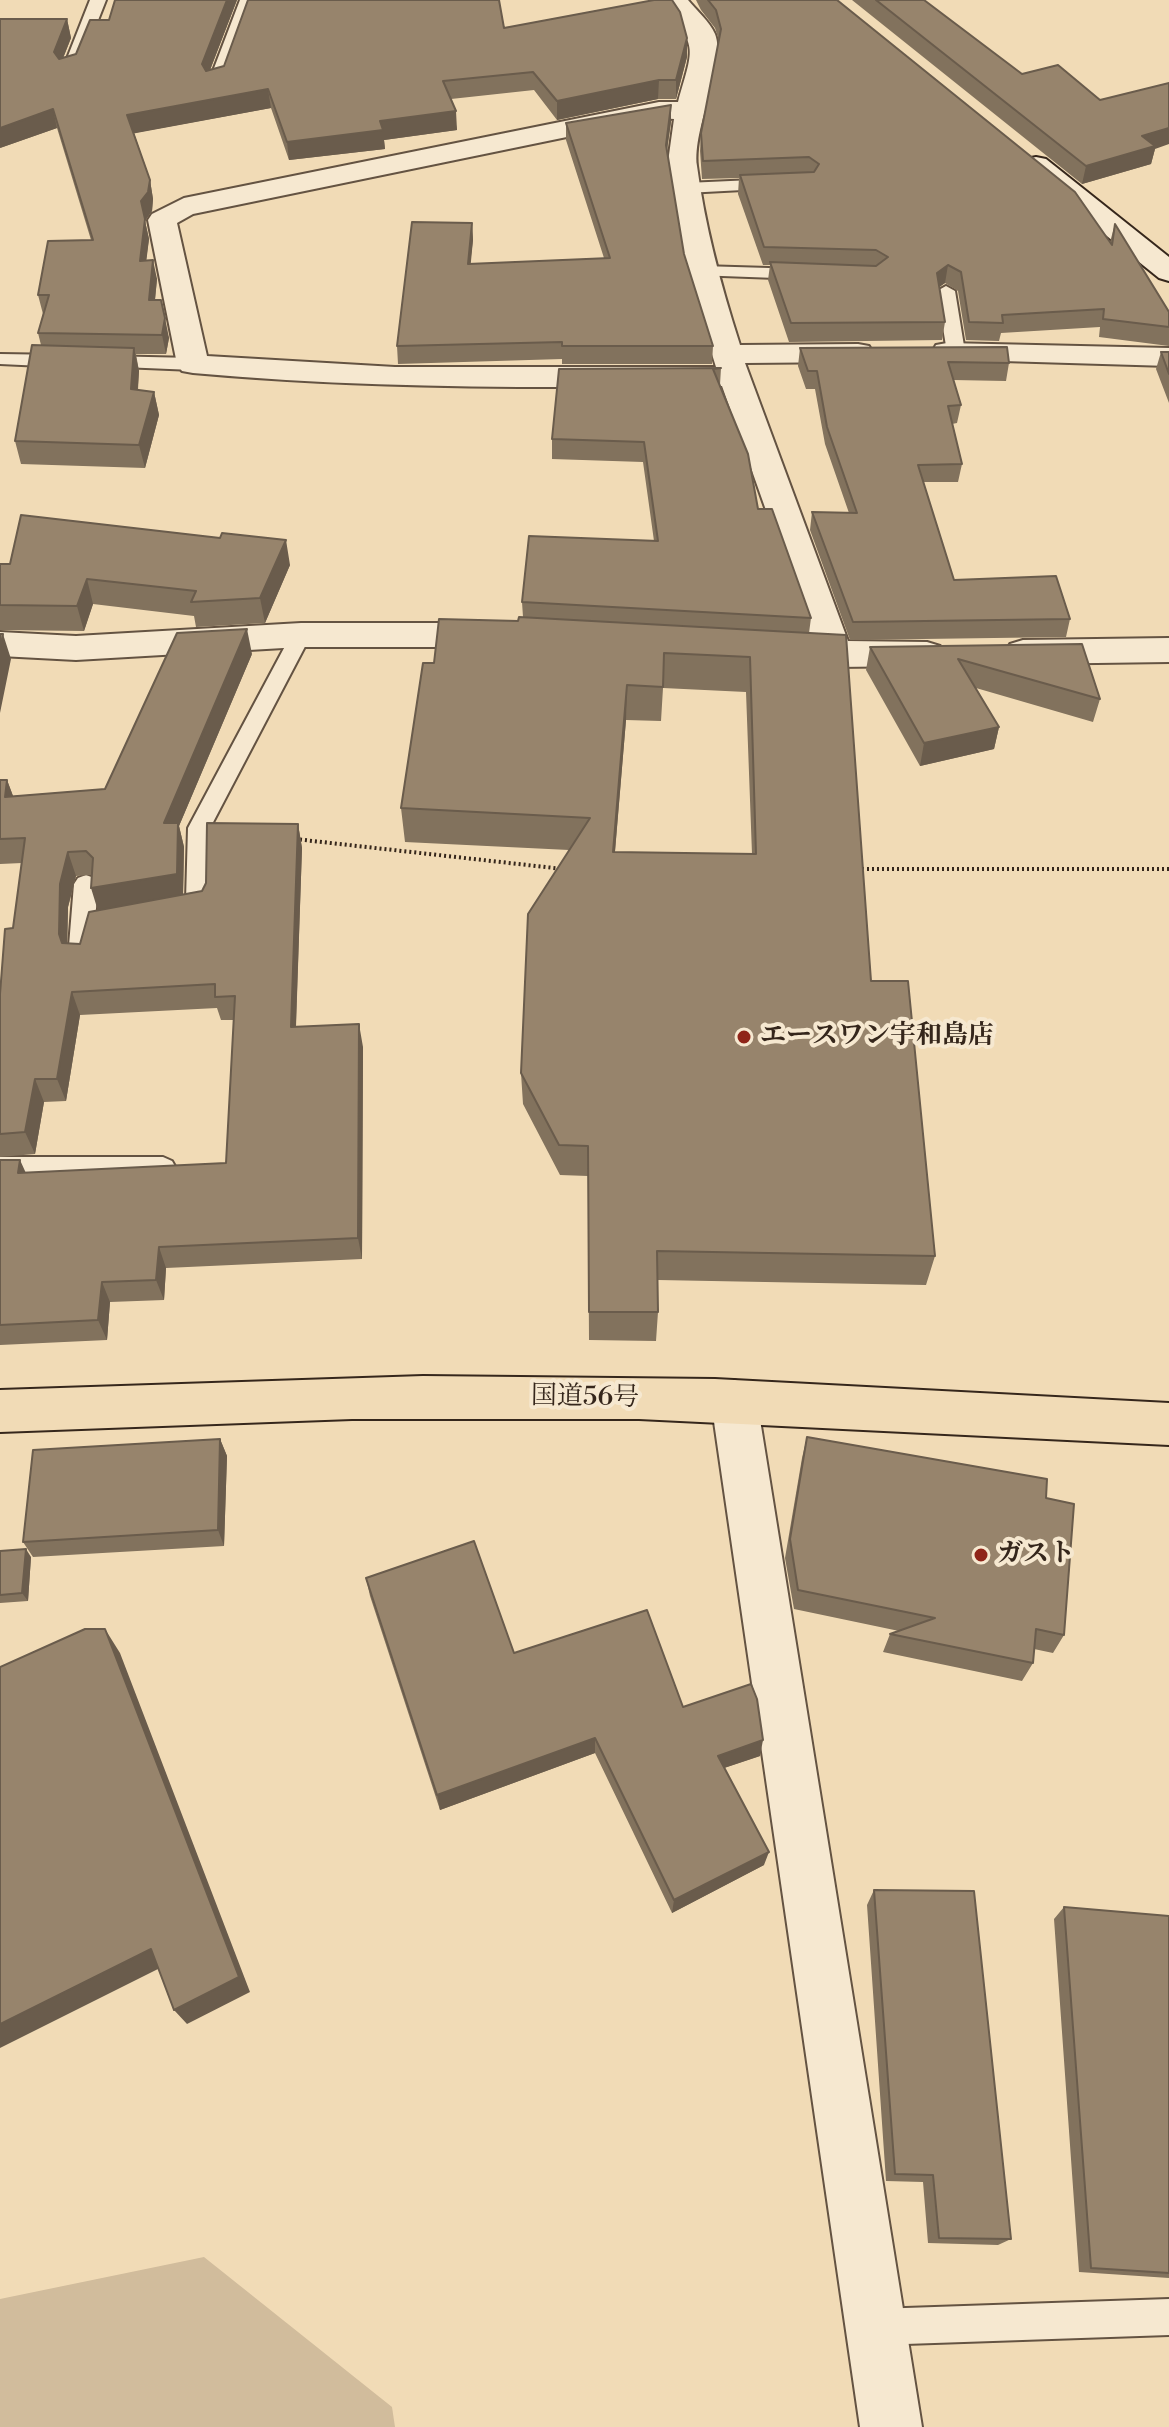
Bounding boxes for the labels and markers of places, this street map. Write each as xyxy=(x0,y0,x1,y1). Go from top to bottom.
place label: エースワン宇和島店 xyxy=(760,1021,994,1053)
marker: エースワン宇和島店 xyxy=(735,1028,753,1046)
place label: ガスト xyxy=(997,1539,1075,1571)
marker: ガスト xyxy=(972,1546,990,1564)

